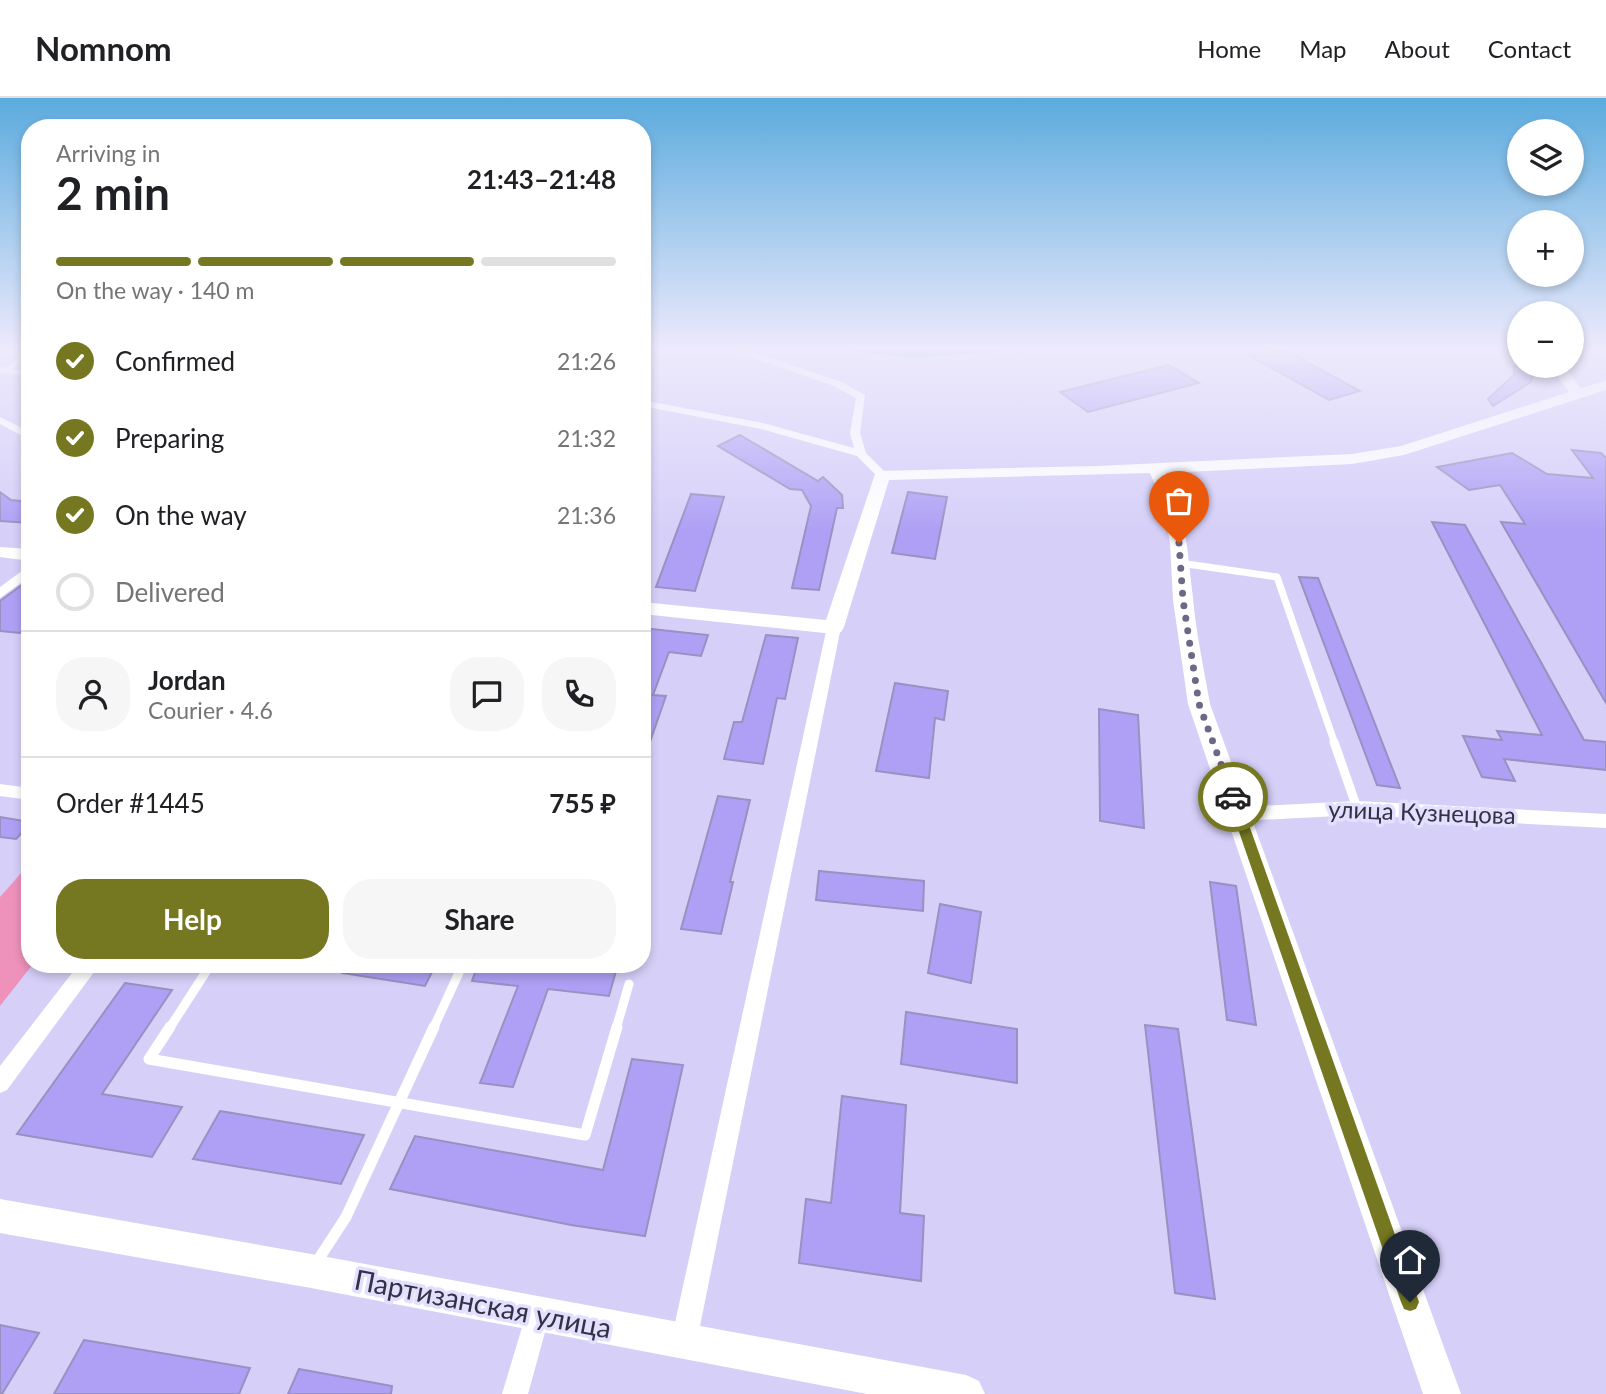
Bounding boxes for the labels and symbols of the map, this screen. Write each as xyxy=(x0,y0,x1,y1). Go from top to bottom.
pin xyxy=(1149,471,1209,543)
courier xyxy=(1198,762,1268,832)
street label: улица Кузнецова xyxy=(1328,794,1516,829)
pin xyxy=(1380,1230,1440,1302)
street label: Партизанская улица xyxy=(352,1261,615,1345)

